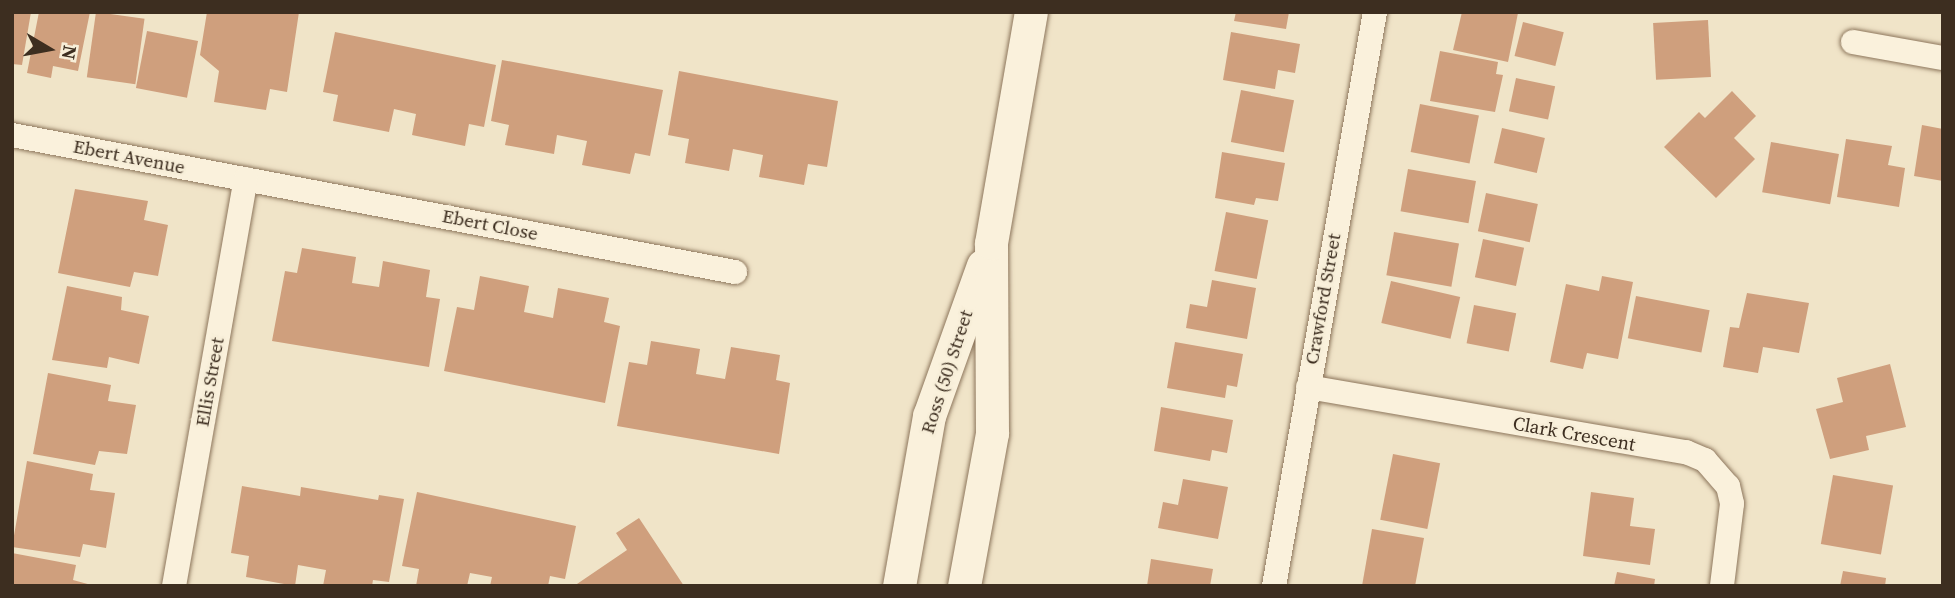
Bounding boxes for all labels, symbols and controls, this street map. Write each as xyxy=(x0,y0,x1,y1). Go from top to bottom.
north arrow xyxy=(14,14,84,84)
text: N xyxy=(56,44,84,62)
street label: Ebert Avenue xyxy=(71,135,187,179)
street label: Ebert Close xyxy=(440,205,540,245)
street label: Crawford Street xyxy=(1300,232,1346,366)
street label: Ross (50) Street xyxy=(916,307,978,437)
street label: Ellis Street xyxy=(191,336,229,428)
street label: Clark Crescent xyxy=(1511,412,1637,456)

